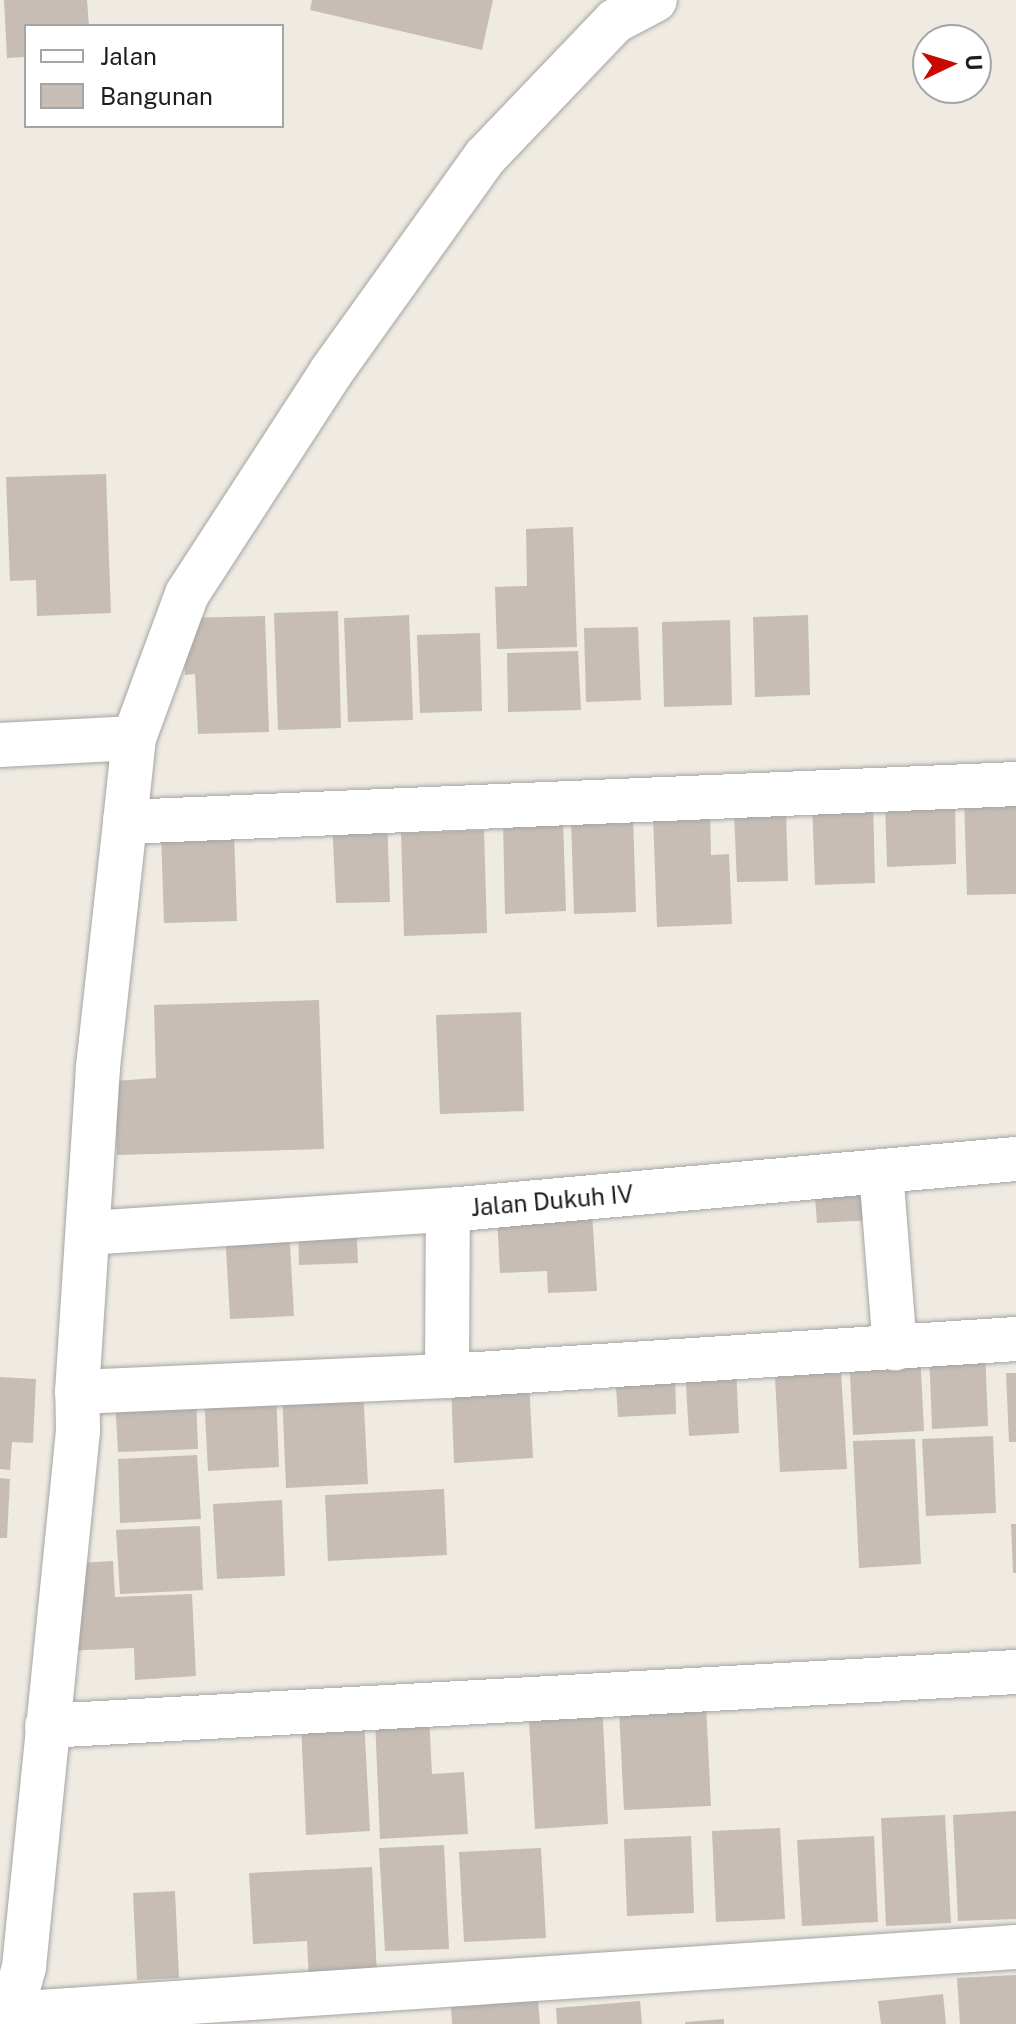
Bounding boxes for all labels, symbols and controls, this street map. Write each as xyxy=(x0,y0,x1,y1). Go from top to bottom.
legend xyxy=(24,24,284,128)
north arrow xyxy=(912,24,992,104)
text: Jalan xyxy=(100,42,157,70)
text: U xyxy=(960,54,987,71)
text: Bangunan xyxy=(100,82,213,110)
street label: Jalan Dukuh IV xyxy=(469,1180,635,1222)

